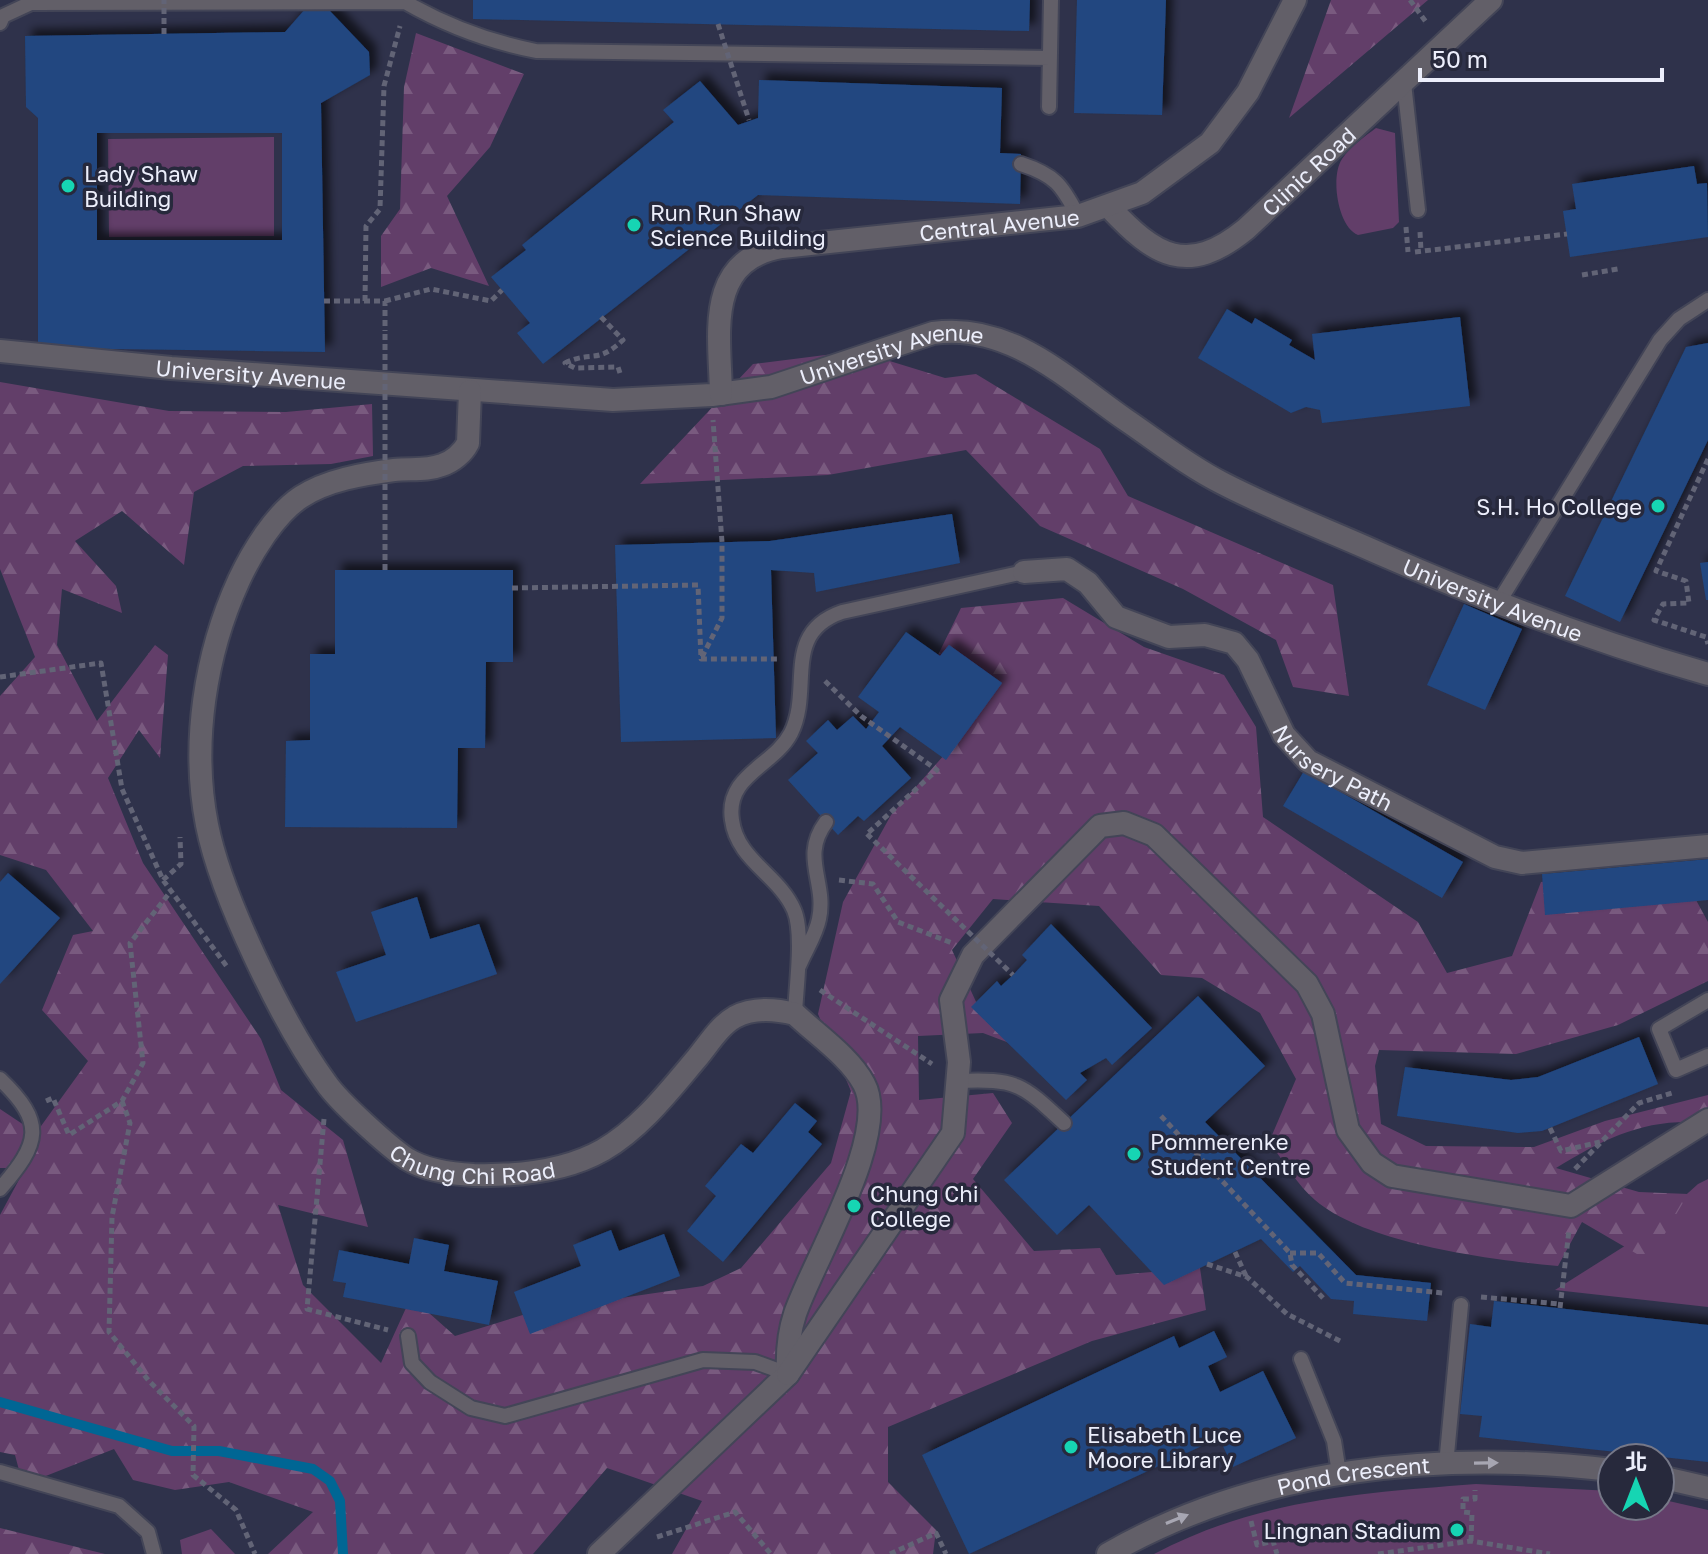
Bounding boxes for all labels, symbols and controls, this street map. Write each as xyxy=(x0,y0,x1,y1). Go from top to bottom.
scale bar xyxy=(1420,32,1662,82)
text: 50 m xyxy=(1432,44,1488,73)
street label: Clinic Road xyxy=(1256,120,1361,221)
place label: Lady Shaw Building xyxy=(84,160,198,212)
marker: Lady Shaw Building xyxy=(59,177,77,195)
place label: Run Run Shaw Science Building xyxy=(650,199,826,251)
street label: Central Avenue xyxy=(918,202,1081,246)
marker: Run Run Shaw Science Building xyxy=(625,216,643,234)
street label: University Avenue xyxy=(796,318,986,390)
street label: University Avenue xyxy=(154,353,347,394)
place label: S.H. Ho College xyxy=(1476,493,1642,520)
marker: S.H. Ho College xyxy=(1649,497,1667,515)
street label: University Avenue xyxy=(1399,552,1586,647)
street label: Nursery Path xyxy=(1268,720,1398,816)
place label: Pommerenke Student Centre xyxy=(1150,1128,1311,1180)
street label: Chung Chi Road xyxy=(385,1138,557,1189)
marker: Pommerenke Student Centre xyxy=(1125,1145,1143,1163)
place label: Chung Chi College xyxy=(870,1180,979,1232)
marker: Chung Chi College xyxy=(845,1197,863,1215)
place label: Elisabeth Luce Moore Library xyxy=(1087,1421,1242,1473)
marker: Elisabeth Luce Moore Library xyxy=(1062,1438,1080,1456)
north arrow xyxy=(1596,1442,1676,1522)
text: 北 xyxy=(1625,1448,1647,1475)
street label: Pond Crescent xyxy=(1274,1451,1431,1500)
one-way arrow xyxy=(1474,1457,1499,1469)
one-way arrow xyxy=(1165,1512,1189,1525)
place label: Lingnan Stadium xyxy=(1263,1517,1441,1544)
marker: Lingnan Stadium xyxy=(1448,1521,1466,1539)

